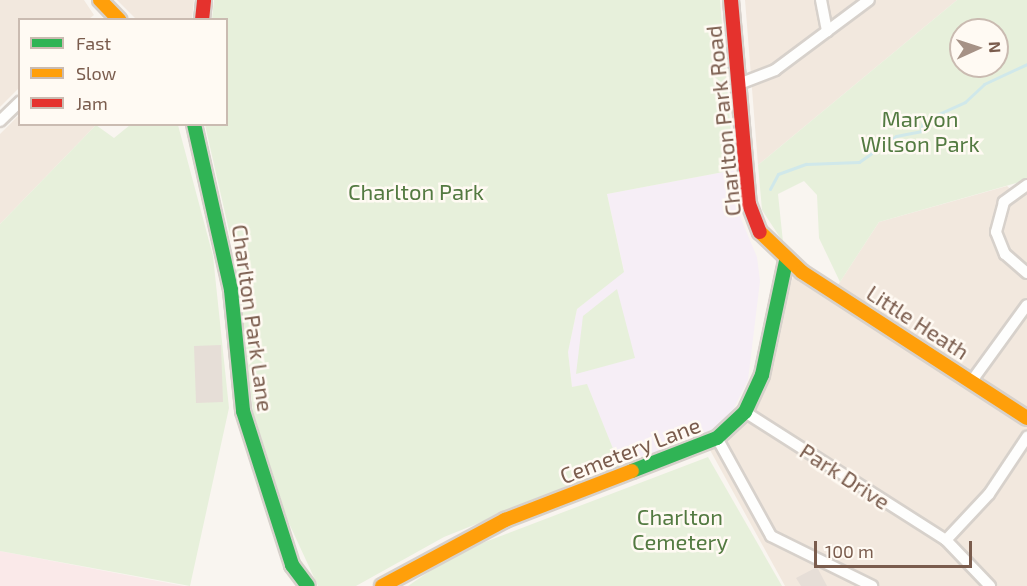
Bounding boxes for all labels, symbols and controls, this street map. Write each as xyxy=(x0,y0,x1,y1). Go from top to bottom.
legend xyxy=(18,18,228,126)
north arrow xyxy=(949,18,1009,78)
street label: Charlton Park Road xyxy=(700,24,746,218)
text: Fast xyxy=(76,32,111,54)
text: N xyxy=(986,41,1005,53)
text: Slow xyxy=(76,62,116,84)
text: Jam xyxy=(76,92,108,114)
park label: Maryon Wilson Park xyxy=(860,105,980,156)
park label: Charlton Park xyxy=(348,179,484,205)
street label: Charlton Park Lane xyxy=(227,223,279,413)
street label: Little Heath xyxy=(862,279,974,365)
street label: Cemetery Lane xyxy=(556,411,704,489)
street label: Park Drive xyxy=(795,437,895,515)
park label: Charlton Cemetery xyxy=(632,503,728,554)
scale bar xyxy=(817,529,974,567)
text: 100 m xyxy=(825,540,874,562)

